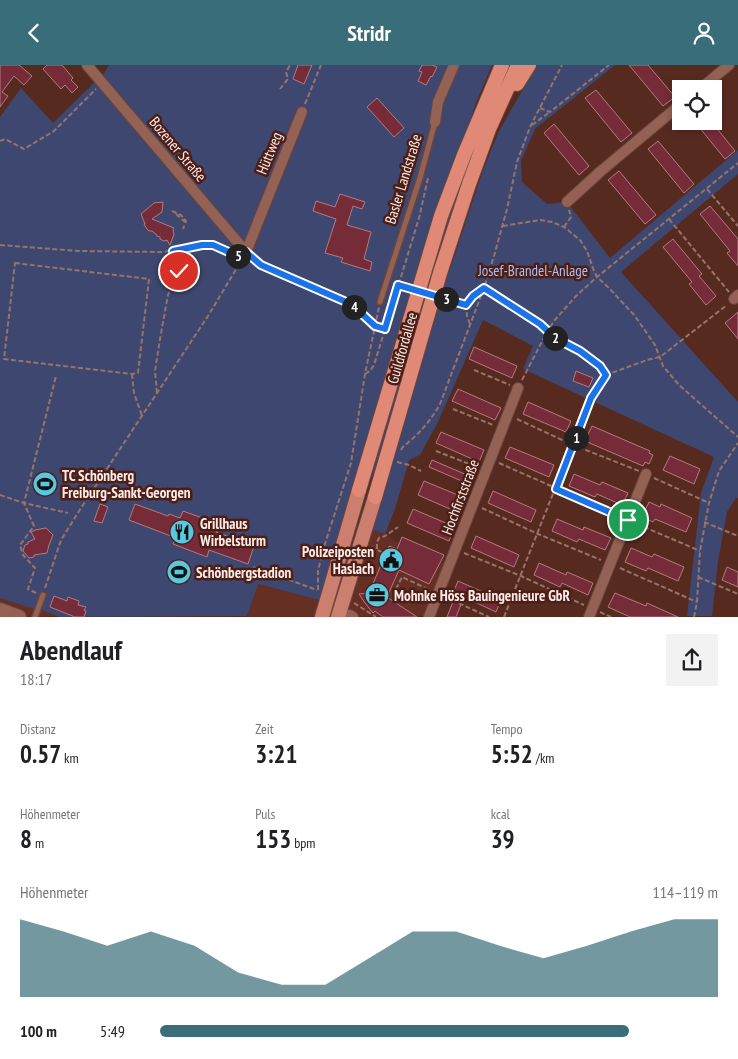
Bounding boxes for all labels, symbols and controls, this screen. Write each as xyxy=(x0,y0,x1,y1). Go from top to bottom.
icon: back xyxy=(20,19,48,47)
text: Stridr xyxy=(347,19,391,47)
icon: person xyxy=(690,19,718,47)
map controls xyxy=(672,80,722,130)
button: locate xyxy=(672,80,722,130)
street label: Bozener Straße xyxy=(145,113,211,185)
street label: Hüttweg xyxy=(252,129,286,177)
street label: Basler Landstraße xyxy=(380,132,426,226)
pin: 5 xyxy=(226,243,250,269)
text: 5 xyxy=(235,247,242,265)
pin xyxy=(158,250,200,292)
icon: check xyxy=(165,257,193,285)
park label: Josef-Brandel-Anlage xyxy=(477,261,588,280)
pin: 3 xyxy=(434,287,458,311)
text: 3 xyxy=(443,290,450,308)
pin: 4 xyxy=(342,295,366,319)
text: 4 xyxy=(351,298,358,316)
street label: Guildfordallee xyxy=(383,310,421,386)
pin: 2 xyxy=(542,325,568,351)
text: 2 xyxy=(552,329,559,347)
pin: 1 xyxy=(564,425,588,451)
text: 1 xyxy=(573,429,580,447)
street label: Hochfirststraße xyxy=(437,457,483,537)
place label: TC Schönberg Freiburg-Sankt-Georgen xyxy=(62,466,191,502)
sports icon: TC Schönberg Freiburg-Sankt-Georgen xyxy=(32,471,58,497)
pin xyxy=(607,499,649,541)
icon: arrive xyxy=(614,506,642,534)
place label: Grillhaus Wirbelsturm xyxy=(199,514,266,550)
restaurant icon: Grillhaus Wirbelsturm xyxy=(169,519,195,545)
place label: Polizeiposten Haslach xyxy=(302,542,374,578)
public building icon: Polizeiposten Haslach xyxy=(378,547,404,573)
sports icon: Schönbergstadion xyxy=(166,559,192,585)
place label: Schönbergstadion xyxy=(196,563,292,582)
office icon: Mohnke Höss Bauingenieure GbR xyxy=(364,582,390,608)
place label: Mohnke Höss Bauingenieure GbR xyxy=(394,586,570,605)
text: Abendlauf xyxy=(20,631,122,668)
button: share xyxy=(666,634,718,686)
text: 18:17 xyxy=(20,669,52,689)
text: Distanz xyxy=(20,720,56,738)
text: Zeit xyxy=(255,720,274,738)
text: Tempo xyxy=(491,720,523,738)
text: 0.57 xyxy=(20,738,61,770)
text: 3:21 xyxy=(255,738,297,770)
text: 5:52 xyxy=(491,738,533,770)
text: km xyxy=(61,749,79,767)
text: /km xyxy=(533,749,554,767)
text: Höhenmeter xyxy=(20,805,80,823)
text: Puls xyxy=(255,805,275,823)
text: kcal xyxy=(491,805,510,823)
text: 8 xyxy=(20,823,32,855)
text: 153 xyxy=(255,823,291,855)
text: 39 xyxy=(491,823,515,855)
text: m xyxy=(32,834,44,852)
text: bpm xyxy=(291,834,315,852)
text: Höhenmeter xyxy=(20,882,88,902)
text: 114–119 m xyxy=(653,882,718,902)
text: 100 m xyxy=(20,1021,57,1041)
text: 5:49 xyxy=(100,1021,125,1041)

